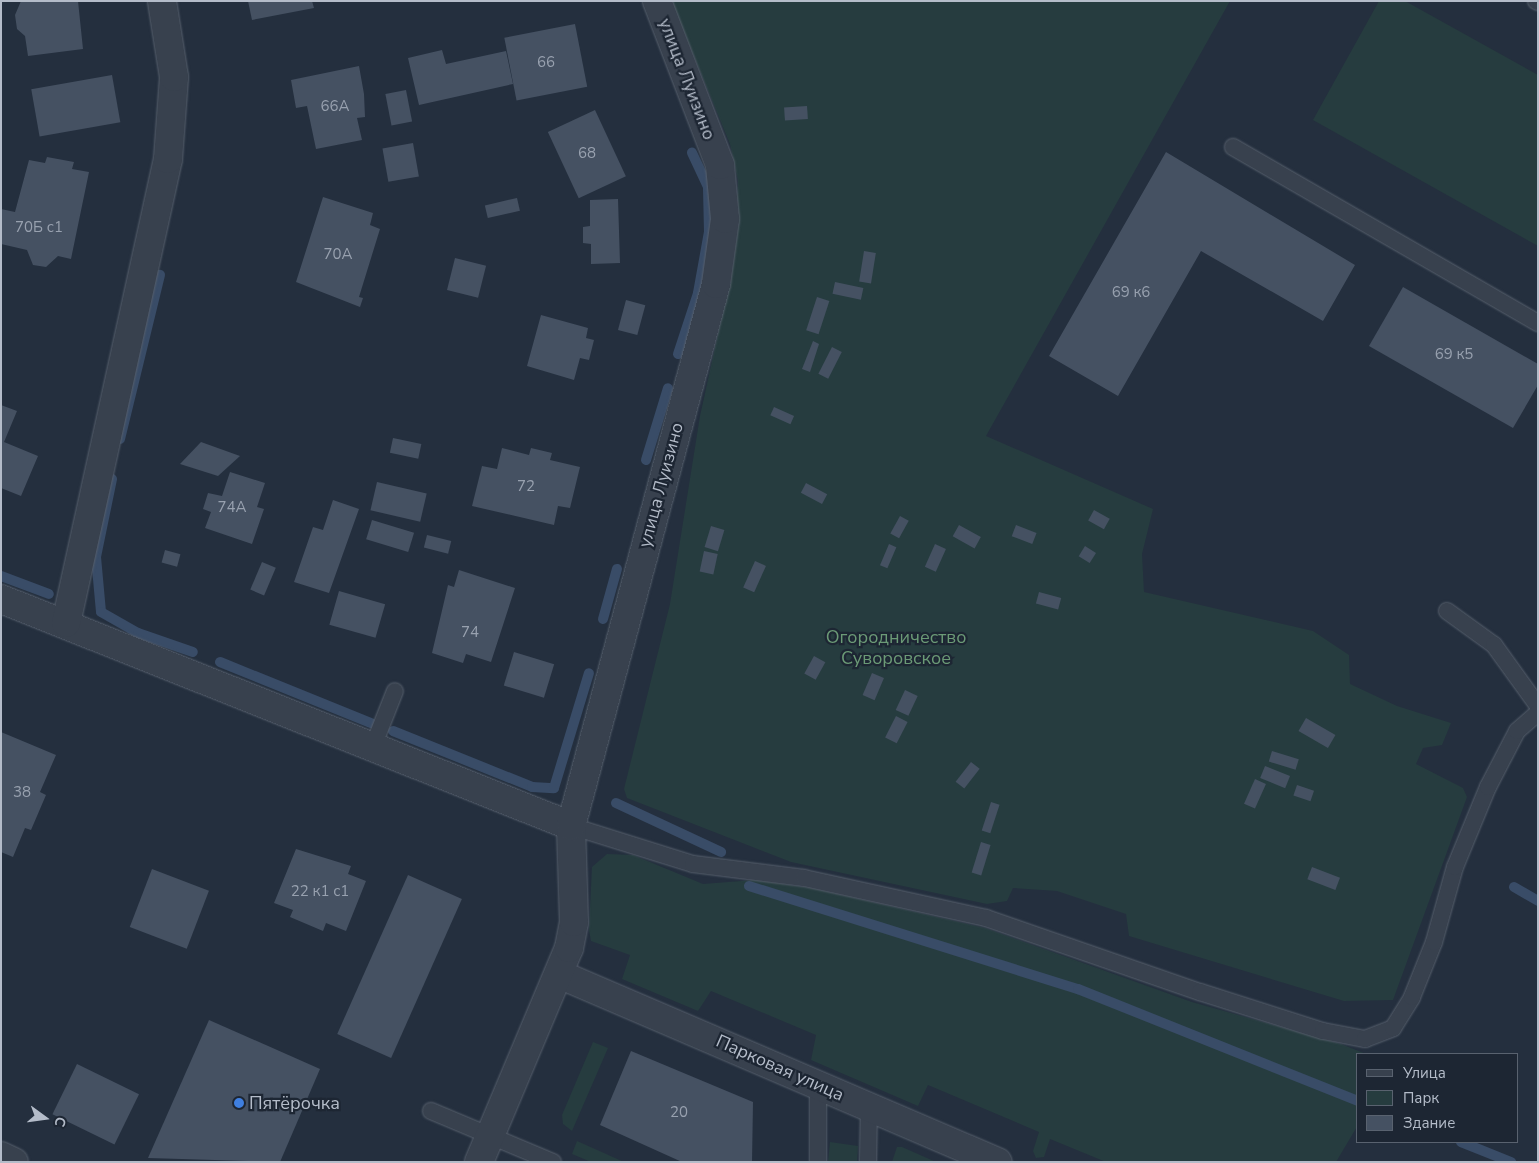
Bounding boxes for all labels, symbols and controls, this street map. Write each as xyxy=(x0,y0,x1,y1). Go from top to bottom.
street label: улица Луизино xyxy=(654,15,720,143)
house number: 66 xyxy=(537,54,555,72)
house number: 66А xyxy=(321,98,349,116)
house number: 68 xyxy=(578,145,596,163)
house number: 70Б с1 xyxy=(15,219,63,237)
house number: 70А xyxy=(324,246,352,264)
house number: 69 к6 xyxy=(1112,284,1150,302)
house number: 69 к5 xyxy=(1435,346,1473,364)
street label: улица Луизино xyxy=(634,420,688,550)
house number: 72 xyxy=(517,478,535,496)
house number: 74А xyxy=(218,499,246,517)
house number: 74 xyxy=(461,624,479,642)
park label: Огородничество Суворовское xyxy=(826,627,966,670)
house number: 38 xyxy=(13,784,31,802)
house number: 22 к1 с1 xyxy=(291,883,349,901)
street label: Парковая улица xyxy=(713,1030,847,1106)
legend xyxy=(1356,1053,1519,1143)
text: Улица xyxy=(1403,1063,1446,1083)
text: Парк xyxy=(1403,1088,1439,1108)
place label: Пятёрочка xyxy=(249,1092,340,1114)
north arrow xyxy=(20,1093,70,1143)
marker: Пятёрочка xyxy=(233,1097,245,1109)
house number: 20 xyxy=(670,1104,688,1122)
text: Здание xyxy=(1403,1113,1455,1133)
text: С xyxy=(50,1115,70,1129)

